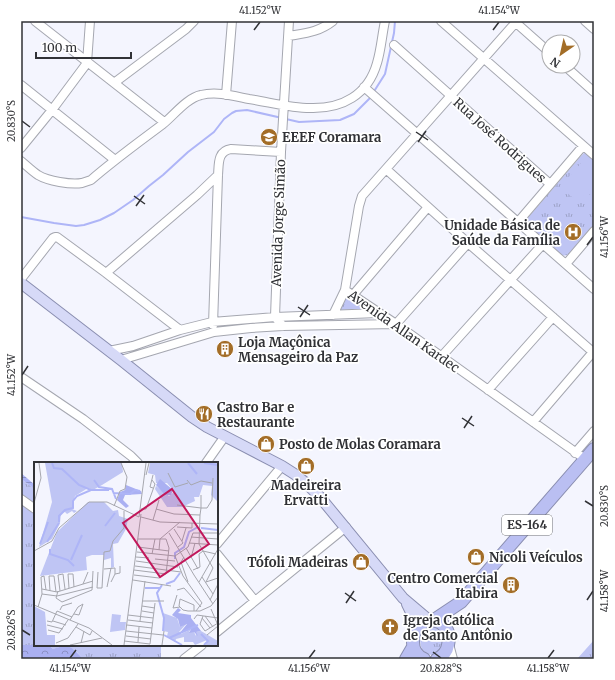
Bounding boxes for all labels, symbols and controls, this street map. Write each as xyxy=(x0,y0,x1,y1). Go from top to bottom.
text: 41.152°W xyxy=(239,4,282,17)
text: 41.154°W xyxy=(478,4,521,17)
scale bar xyxy=(36,34,131,60)
north arrow xyxy=(541,34,581,74)
text: 100 m xyxy=(42,40,77,55)
text: N xyxy=(548,54,563,71)
street label: Rua José Rodrigues xyxy=(450,94,550,187)
text: 20.830°S xyxy=(5,100,18,142)
school or university icon: EEEF Coramara xyxy=(259,127,279,147)
place label: EEEF Coramara xyxy=(282,129,381,146)
street label: Avenida Jorge Simão xyxy=(268,159,289,288)
text: 41.156°W xyxy=(598,215,611,258)
place label: Unidade Básica de Saúde da Família xyxy=(444,217,560,249)
hospital icon: Unidade Básica de Saúde da Família xyxy=(563,222,583,242)
street label: Avenida Allan Kardec xyxy=(344,286,463,377)
place label: Loja Maçônica Mensageiro da Paz xyxy=(238,334,358,366)
building icon: Loja Maçônica Mensageiro da Paz xyxy=(215,339,235,359)
text: 41.152°W xyxy=(5,353,18,396)
place label: Castro Bar e Restaurante xyxy=(217,399,295,431)
restaurant icon: Castro Bar e Restaurante xyxy=(194,404,214,424)
shop icon: Posto de Molas Coramara xyxy=(256,434,276,454)
place label: Posto de Molas Coramara xyxy=(279,436,441,453)
shop icon: Madeireira Ervatti xyxy=(296,456,316,476)
inset map xyxy=(34,462,218,646)
place label: Madeireira Ervatti xyxy=(271,477,341,509)
text: 20.830°S xyxy=(598,485,611,527)
road number: ES-164 xyxy=(502,515,552,535)
shop icon: Nicoli Veículos xyxy=(466,547,486,567)
place label: Nicoli Veículos xyxy=(489,549,583,566)
shop icon: Tófoli Madeiras xyxy=(351,552,371,572)
place label: Tófoli Madeiras xyxy=(247,554,348,571)
text: 41.158°W xyxy=(598,569,611,612)
place label: Centro Comercial Itabira xyxy=(387,570,498,602)
building icon: Centro Comercial Itabira xyxy=(501,575,521,595)
text: 20.826°S xyxy=(5,609,18,651)
place label: Igreja Católica de Santo Antônio xyxy=(403,612,513,644)
church icon: Igreja Católica de Santo Antônio xyxy=(380,617,400,637)
text: 41.154°W xyxy=(49,662,92,675)
text: 41.156°W xyxy=(288,662,331,675)
text: 20.828°S xyxy=(420,662,462,675)
text: 41.158°W xyxy=(527,662,570,675)

